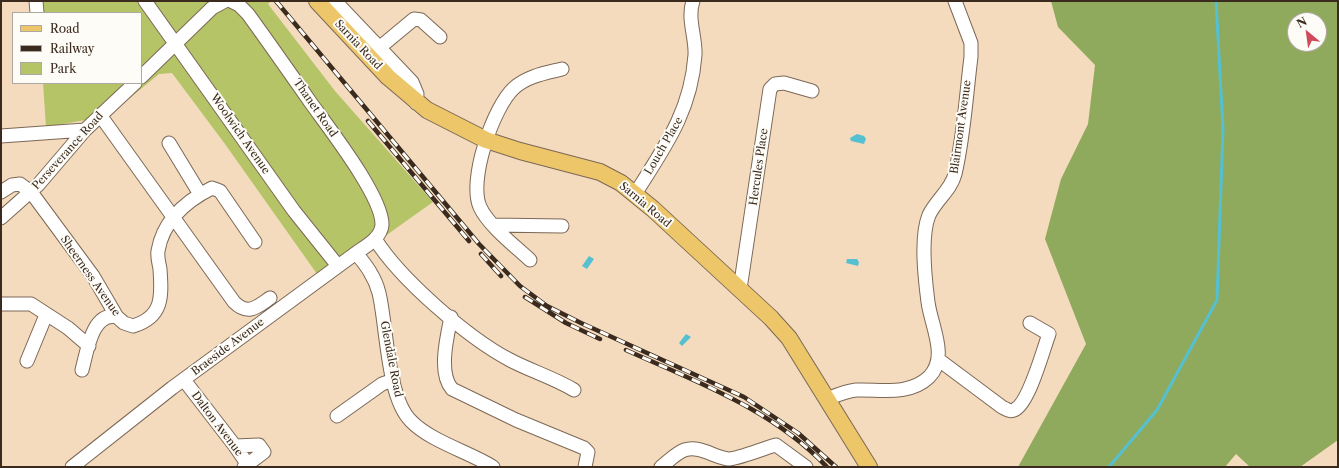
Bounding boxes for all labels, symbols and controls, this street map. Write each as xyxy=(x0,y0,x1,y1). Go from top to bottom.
legend xyxy=(12,12,142,84)
north arrow xyxy=(1287,12,1327,52)
text: N xyxy=(1294,14,1309,31)
street label: Sarnia Road xyxy=(332,17,384,73)
text: Road xyxy=(50,21,80,36)
text: Railway xyxy=(50,41,95,56)
text: Park xyxy=(50,61,76,76)
street label: Thanet Road xyxy=(290,76,340,140)
street label: Blairmont Avenue xyxy=(948,79,974,175)
street label: Woolwich Avenue xyxy=(207,91,273,177)
street label: Perseverance Road xyxy=(30,110,106,192)
street label: Louch Place xyxy=(642,115,686,177)
street label: Hercules Place xyxy=(747,128,771,206)
street label: Sarnia Road xyxy=(617,180,673,230)
street label: Sheerness Avenue xyxy=(57,233,123,319)
street label: Braeside Avenue xyxy=(189,315,267,379)
street label: Glendale Road xyxy=(377,320,405,398)
street label: Dalton Avenue xyxy=(188,389,246,459)

